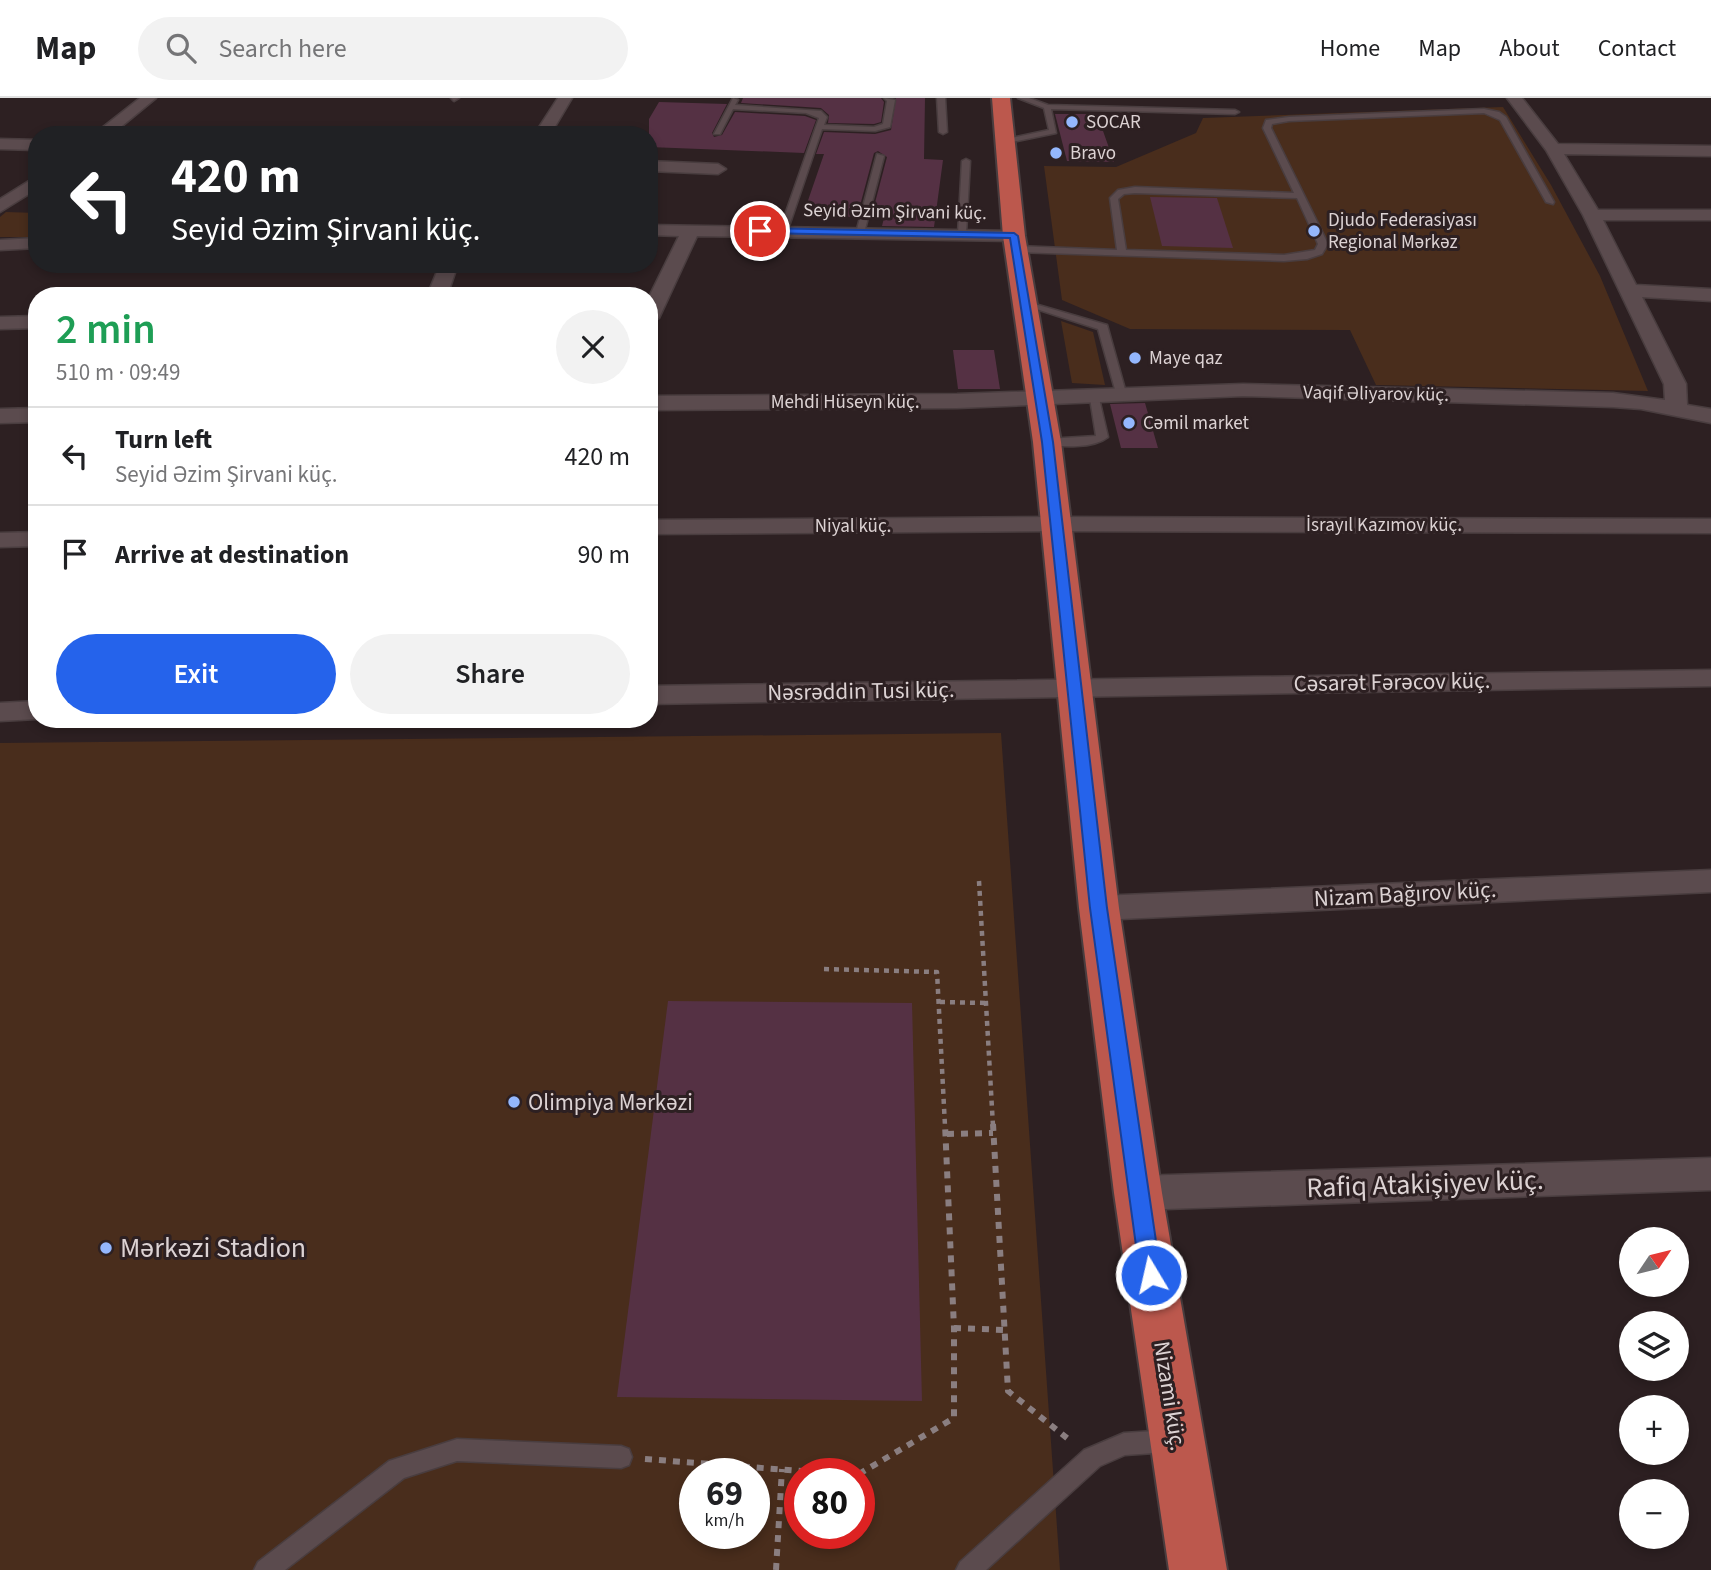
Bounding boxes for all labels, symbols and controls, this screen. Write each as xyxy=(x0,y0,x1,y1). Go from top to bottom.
search box xyxy=(138,17,628,80)
text: Map xyxy=(35,25,96,72)
icon: search xyxy=(162,29,200,67)
text: Search here xyxy=(218,30,347,67)
text: Home xyxy=(1320,31,1380,66)
text: Map xyxy=(1418,31,1461,66)
text: About xyxy=(1499,31,1560,66)
text: Contact xyxy=(1598,31,1676,66)
place label: SOCAR xyxy=(1086,109,1141,136)
marker: SOCAR xyxy=(1064,114,1080,130)
place label: Bravo xyxy=(1070,140,1116,167)
text: 420 m xyxy=(171,142,300,212)
marker: Bravo xyxy=(1048,145,1064,161)
icon: left xyxy=(56,154,147,245)
street label: Seyid Əzim Şirvani küç. xyxy=(803,197,987,227)
pin xyxy=(730,201,790,261)
text: Seyid Əzim Şirvani küç. xyxy=(171,207,480,253)
place label: Djudo Federasiyası Regional Mərkəz xyxy=(1328,207,1477,256)
icon: arrive xyxy=(741,212,779,250)
marker: Djudo Federasiyası Regional Mərkəz xyxy=(1306,223,1322,239)
text: 2 min xyxy=(56,300,156,360)
button: close xyxy=(556,310,630,384)
place label: Maye qaz xyxy=(1149,345,1223,372)
marker: Maye qaz xyxy=(1127,350,1143,366)
text: 510 m · 09:49 xyxy=(56,356,180,389)
street label: Vaqif Əliyarov küç. xyxy=(1303,379,1449,409)
street label: Mehdi Hüseyn küç. xyxy=(771,389,919,416)
place label: Cəmil market xyxy=(1143,410,1250,437)
marker: Cəmil market xyxy=(1121,415,1137,431)
text: Turn left xyxy=(115,421,212,458)
icon: left xyxy=(56,437,94,475)
text: 420 m xyxy=(564,438,630,475)
text: Seyid Əzim Şirvani küç. xyxy=(115,458,337,491)
street label: İsrayıl Kazımov küç. xyxy=(1306,512,1462,539)
street label: Niyal küç. xyxy=(815,513,891,540)
icon: arrive xyxy=(56,535,94,573)
text: Arrive at destination xyxy=(115,536,349,573)
text: 90 m xyxy=(577,536,630,573)
button: Exit xyxy=(56,634,336,714)
button: Share xyxy=(350,634,630,714)
street label: Cəsarət Fərəcov küç. xyxy=(1293,664,1491,700)
street label: Nəsrəddin Tusi küç. xyxy=(767,673,955,709)
street label: Nizam Bağırov küç. xyxy=(1313,873,1497,915)
place label: Olimpiya Mərkəzi xyxy=(528,1086,693,1119)
marker: Olimpiya Mərkəzi xyxy=(506,1094,522,1110)
street label: Rafiq Atakişiyev küç. xyxy=(1306,1160,1544,1208)
north arrow xyxy=(1619,1227,1689,1297)
map controls xyxy=(1619,1227,1689,1549)
place label: Mərkəzi Stadion xyxy=(120,1228,306,1268)
position arrow xyxy=(1114,1238,1188,1312)
marker: Mərkəzi Stadion xyxy=(98,1240,114,1256)
button: layers xyxy=(1619,1311,1689,1381)
street label: Nizami küç. xyxy=(1145,1339,1195,1453)
button: + xyxy=(1619,1395,1689,1465)
speed limit sign: 80 xyxy=(784,1458,875,1549)
text: 69 xyxy=(706,1469,743,1519)
button: − xyxy=(1619,1479,1689,1549)
text: km/h xyxy=(705,1508,744,1533)

